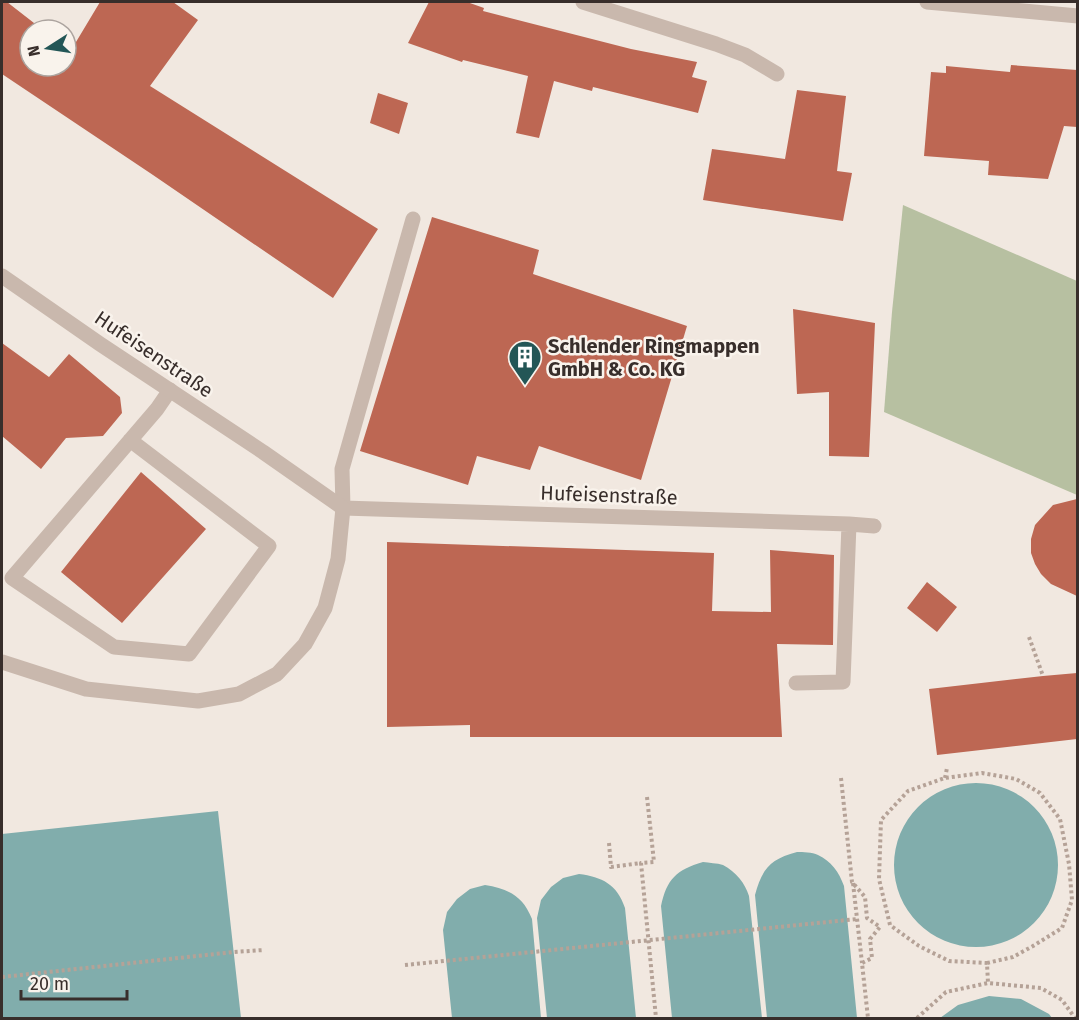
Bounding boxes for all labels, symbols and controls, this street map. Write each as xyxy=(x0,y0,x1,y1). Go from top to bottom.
north arrow xyxy=(18,18,78,78)
text: N xyxy=(23,44,44,58)
street label: Hufeisenstraße xyxy=(90,306,218,402)
place label: Schlender Ringmappen GmbH & Co. KG xyxy=(548,334,760,381)
building icon: Schlender Ringmappen GmbH & Co. KG xyxy=(507,339,543,386)
street label: Hufeisenstraße xyxy=(540,481,678,509)
scale bar xyxy=(21,963,128,1001)
text: 20 m xyxy=(30,973,69,995)

